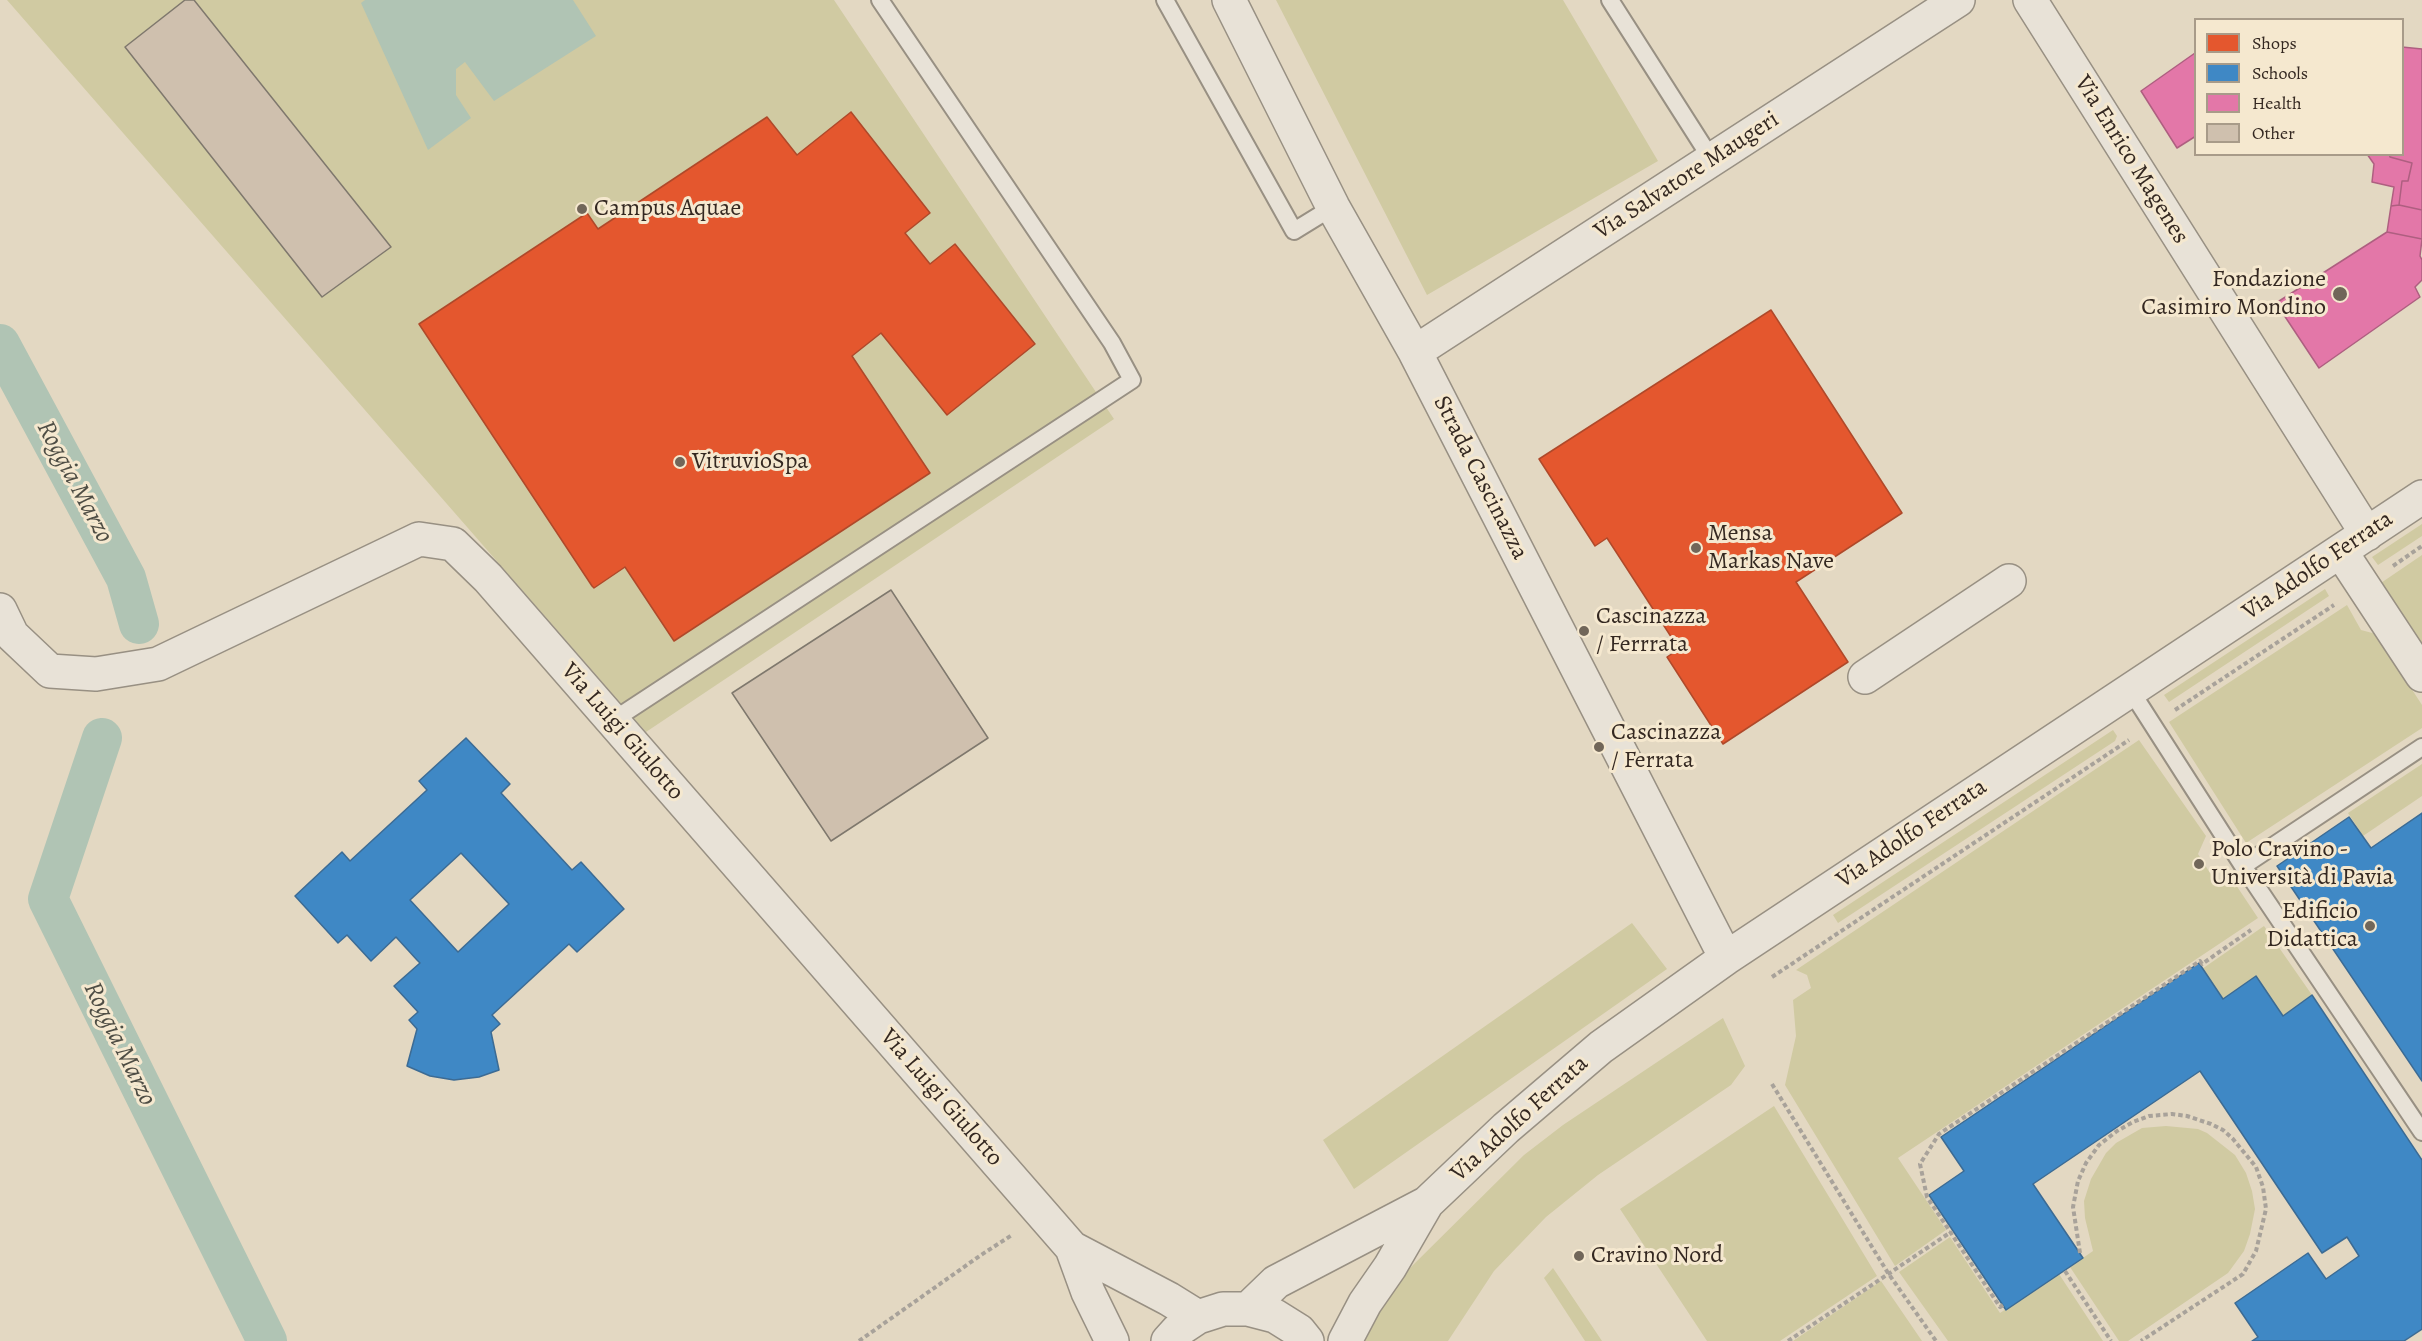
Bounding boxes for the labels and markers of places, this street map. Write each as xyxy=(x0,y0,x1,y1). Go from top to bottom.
place label: Campus Aquae xyxy=(594,195,741,223)
marker: Campus Aquae xyxy=(575,202,589,216)
place label: Fondazione Casimiro Mondino xyxy=(2141,266,2326,322)
marker: Fondazione Casimiro Mondino xyxy=(2331,285,2349,303)
place label: VitruvioSpa xyxy=(692,448,809,476)
marker: VitruvioSpa xyxy=(673,455,687,469)
place label: Mensa Markas Nave xyxy=(1708,520,1834,576)
marker: Mensa Markas Nave xyxy=(1689,541,1703,555)
place label: Cascinazza / Ferrrata xyxy=(1596,603,1706,659)
marker: Cascinazza / Ferrrata xyxy=(1577,624,1591,638)
place label: Cascinazza / Ferrata xyxy=(1611,719,1721,775)
marker: Cascinazza / Ferrata xyxy=(1592,740,1606,754)
place label: Polo Cravino - Università di Pavia xyxy=(2211,836,2394,892)
marker: Polo Cravino - Università di Pavia xyxy=(2192,857,2206,871)
place label: Edificio Didattica xyxy=(2267,898,2358,954)
marker: Edificio Didattica xyxy=(2363,919,2377,933)
place label: Cravino Nord xyxy=(1591,1242,1723,1270)
marker: Cravino Nord xyxy=(1572,1249,1586,1263)

